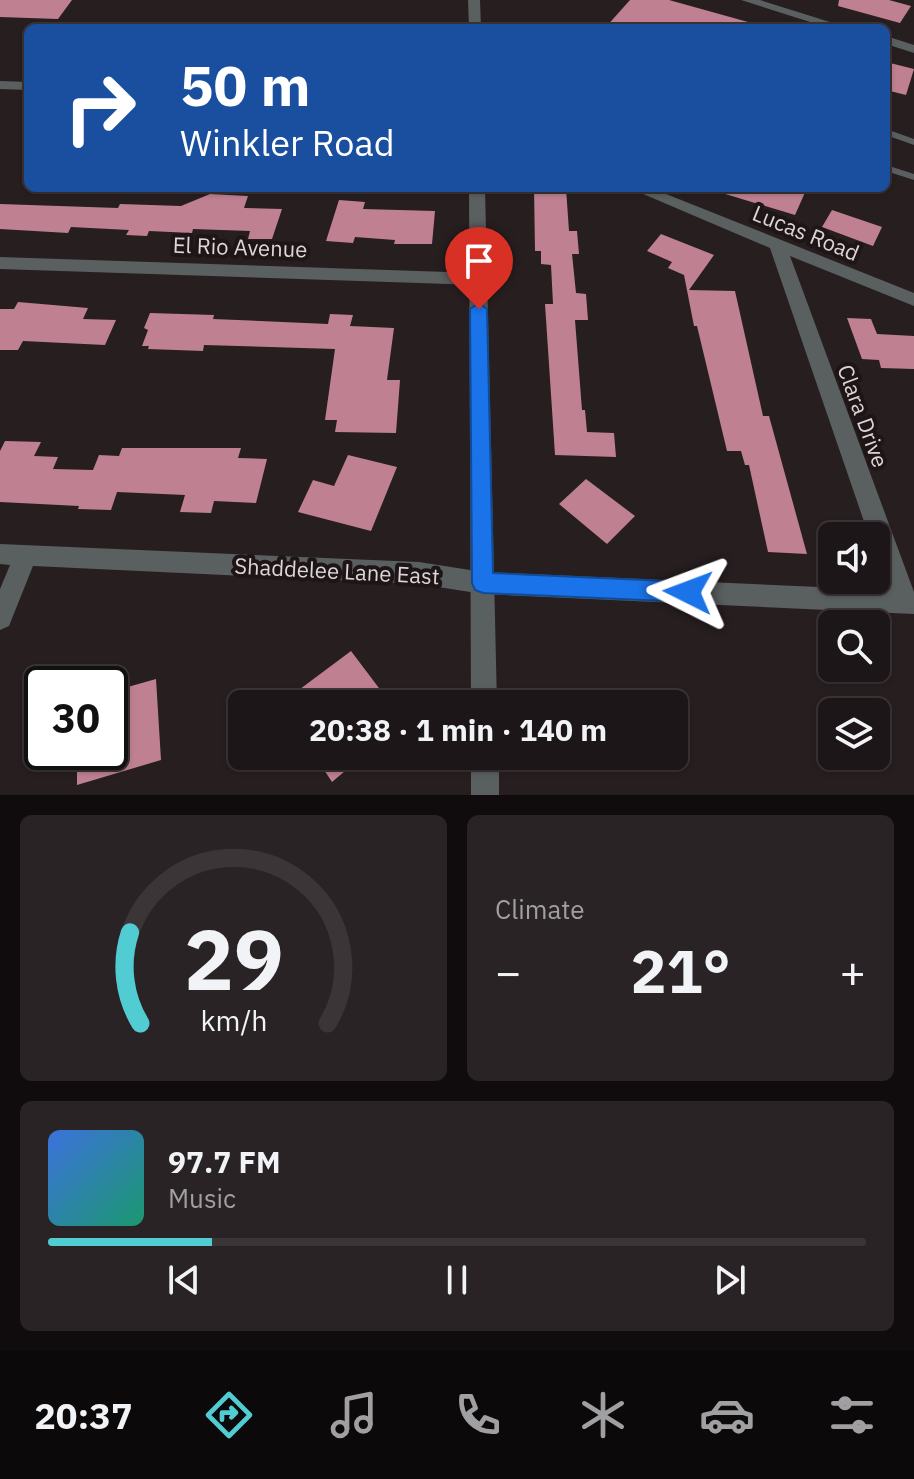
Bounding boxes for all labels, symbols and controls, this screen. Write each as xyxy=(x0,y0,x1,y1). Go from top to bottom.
text: 50 m xyxy=(180,49,310,121)
icon: right xyxy=(48,56,152,160)
text: Winkler Road xyxy=(180,119,395,166)
street label: Lucas Road xyxy=(749,198,864,267)
pin xyxy=(445,227,513,309)
street label: El Rio Avenue xyxy=(172,230,308,263)
icon: arrive xyxy=(457,239,501,283)
street label: Clara Drive xyxy=(831,360,895,471)
map controls xyxy=(818,522,890,770)
button: sound xyxy=(818,522,890,594)
position arrow xyxy=(646,550,730,634)
street label: Shaddelee Lane East xyxy=(234,551,440,590)
button: search xyxy=(818,610,890,682)
speed limit sign: 30 xyxy=(24,666,128,770)
button: layers xyxy=(818,698,890,770)
text: 20:38 · 1 min · 140 m xyxy=(309,710,607,749)
text: Climate xyxy=(495,892,585,926)
text: 29 xyxy=(184,905,283,1013)
text: 21° xyxy=(630,931,731,1010)
text: − xyxy=(495,943,521,1000)
text: + xyxy=(840,943,866,1000)
text: km/h xyxy=(200,1002,267,1039)
text: 97.7 FM xyxy=(168,1142,281,1181)
text: Music xyxy=(168,1181,236,1215)
icon: previous xyxy=(162,1258,206,1302)
icon: pause xyxy=(435,1258,479,1302)
icon: next xyxy=(708,1258,752,1302)
icon: directions xyxy=(201,1387,257,1443)
icon: music xyxy=(326,1387,382,1443)
icon: phone xyxy=(450,1387,506,1443)
icon: climate xyxy=(575,1387,631,1443)
icon: car xyxy=(699,1387,755,1443)
icon: filters xyxy=(824,1387,880,1443)
text: 20:37 xyxy=(34,1392,133,1439)

